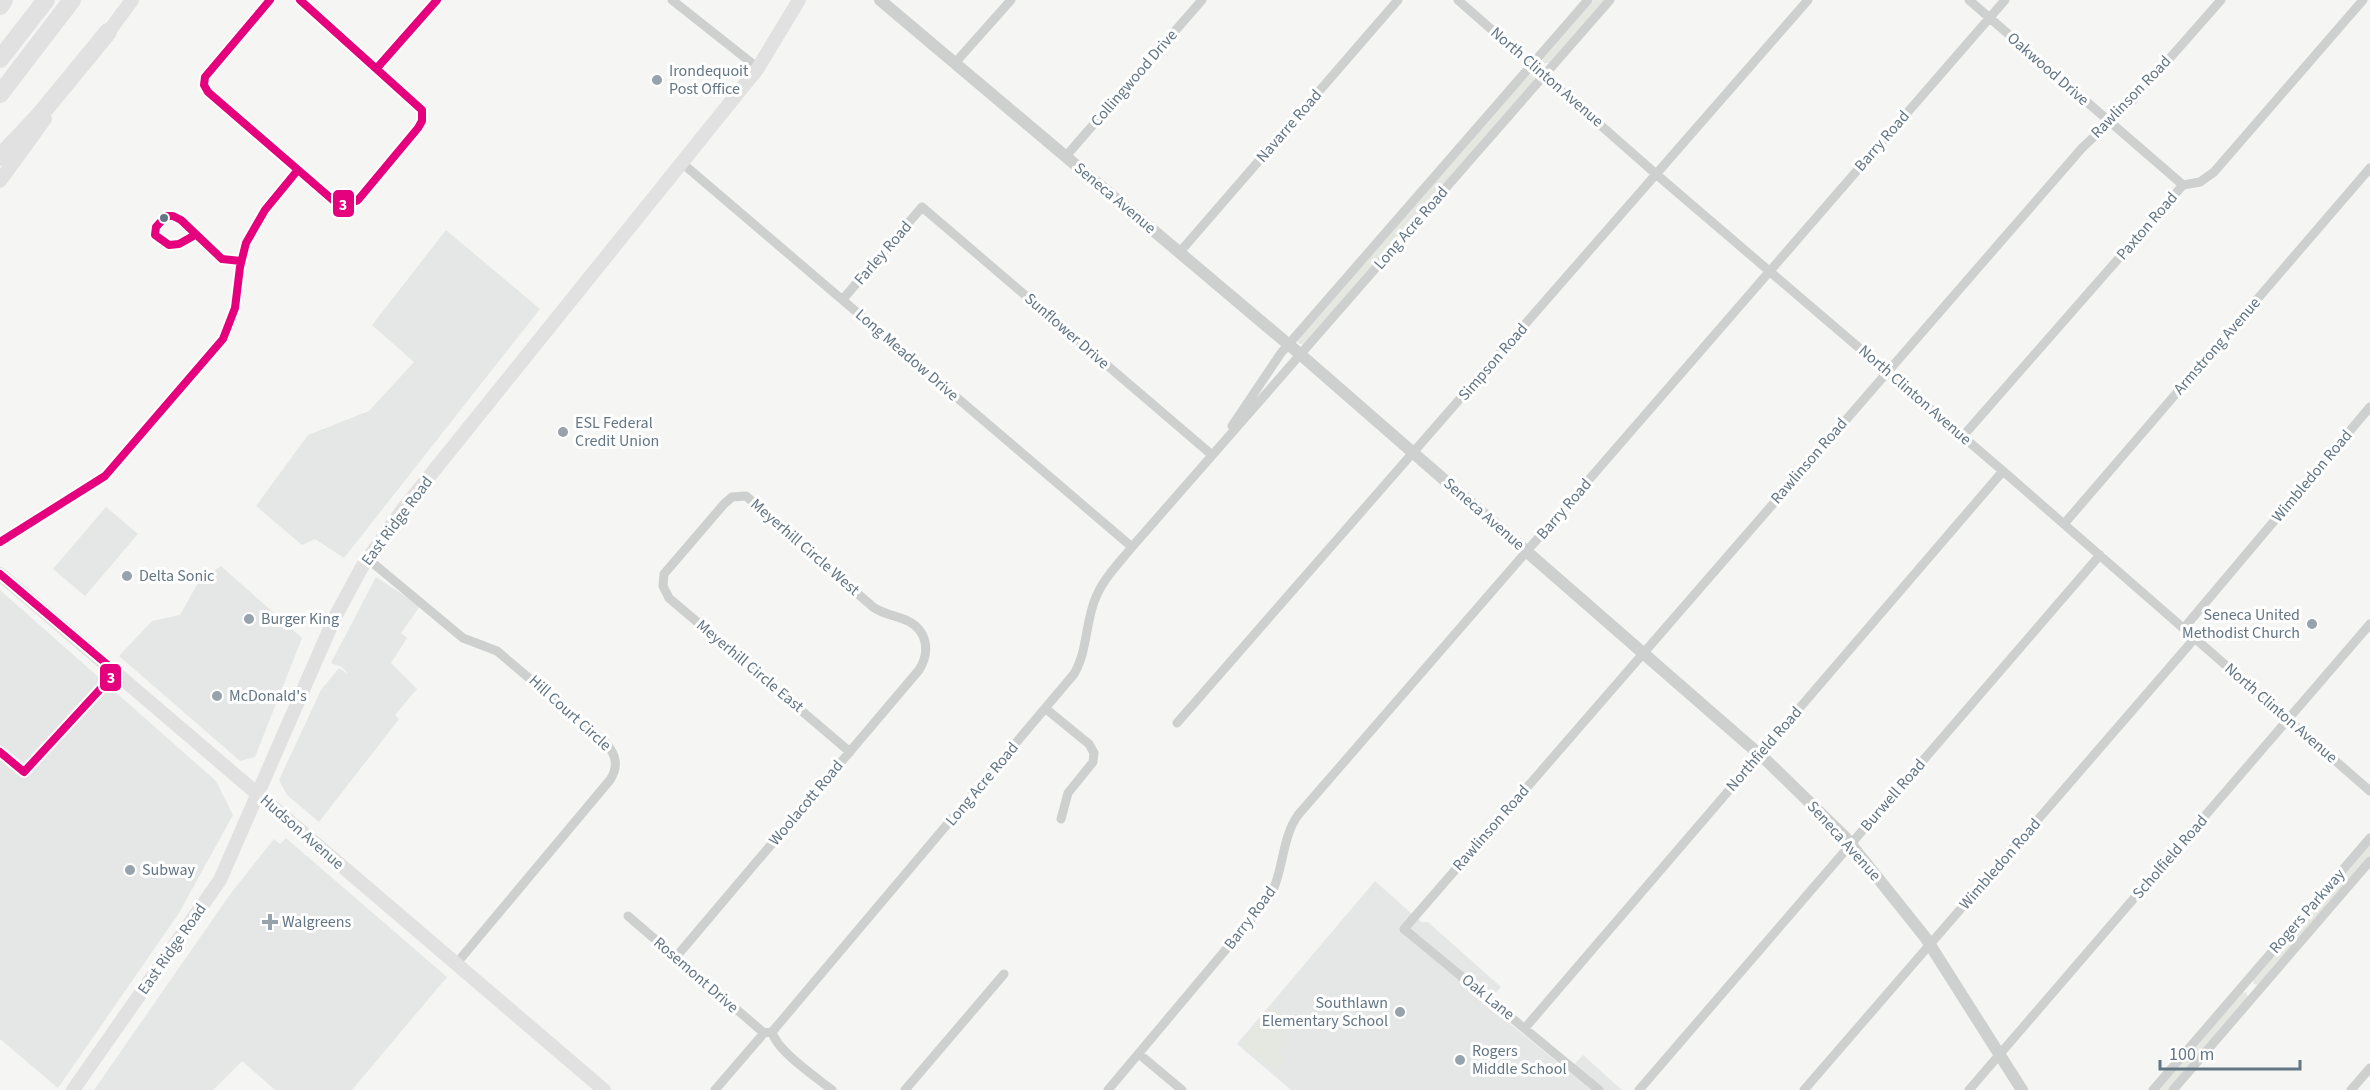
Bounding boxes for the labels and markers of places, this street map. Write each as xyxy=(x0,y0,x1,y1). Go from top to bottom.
place label: Irondequoit Post Office xyxy=(669,60,749,100)
marker: Irondequoit Post Office xyxy=(650,73,664,87)
unlabelled marker xyxy=(158,212,170,224)
place label: ESL Federal Credit Union xyxy=(575,412,659,452)
marker: ESL Federal Credit Union xyxy=(556,425,570,439)
place label: Delta Sonic xyxy=(139,565,214,587)
marker: Delta Sonic xyxy=(120,569,134,583)
place label: Seneca United Methodist Church xyxy=(2182,604,2300,644)
place label: Burger King xyxy=(261,608,339,630)
marker: Burger King xyxy=(242,612,256,626)
marker: Seneca United Methodist Church xyxy=(2305,617,2319,631)
place label: McDonald's xyxy=(229,685,307,707)
marker: McDonald's xyxy=(210,689,224,703)
place label: Subway xyxy=(142,859,195,881)
marker: Subway xyxy=(123,863,137,877)
place label: Walgreens xyxy=(282,911,352,933)
marker: Walgreens xyxy=(263,915,277,929)
place label: Southlawn Elementary School xyxy=(1262,992,1388,1032)
marker: Southlawn Elementary School xyxy=(1393,1005,1407,1019)
place label: Rogers Middle School xyxy=(1472,1040,1567,1080)
marker: Rogers Middle School xyxy=(1453,1053,1467,1067)

